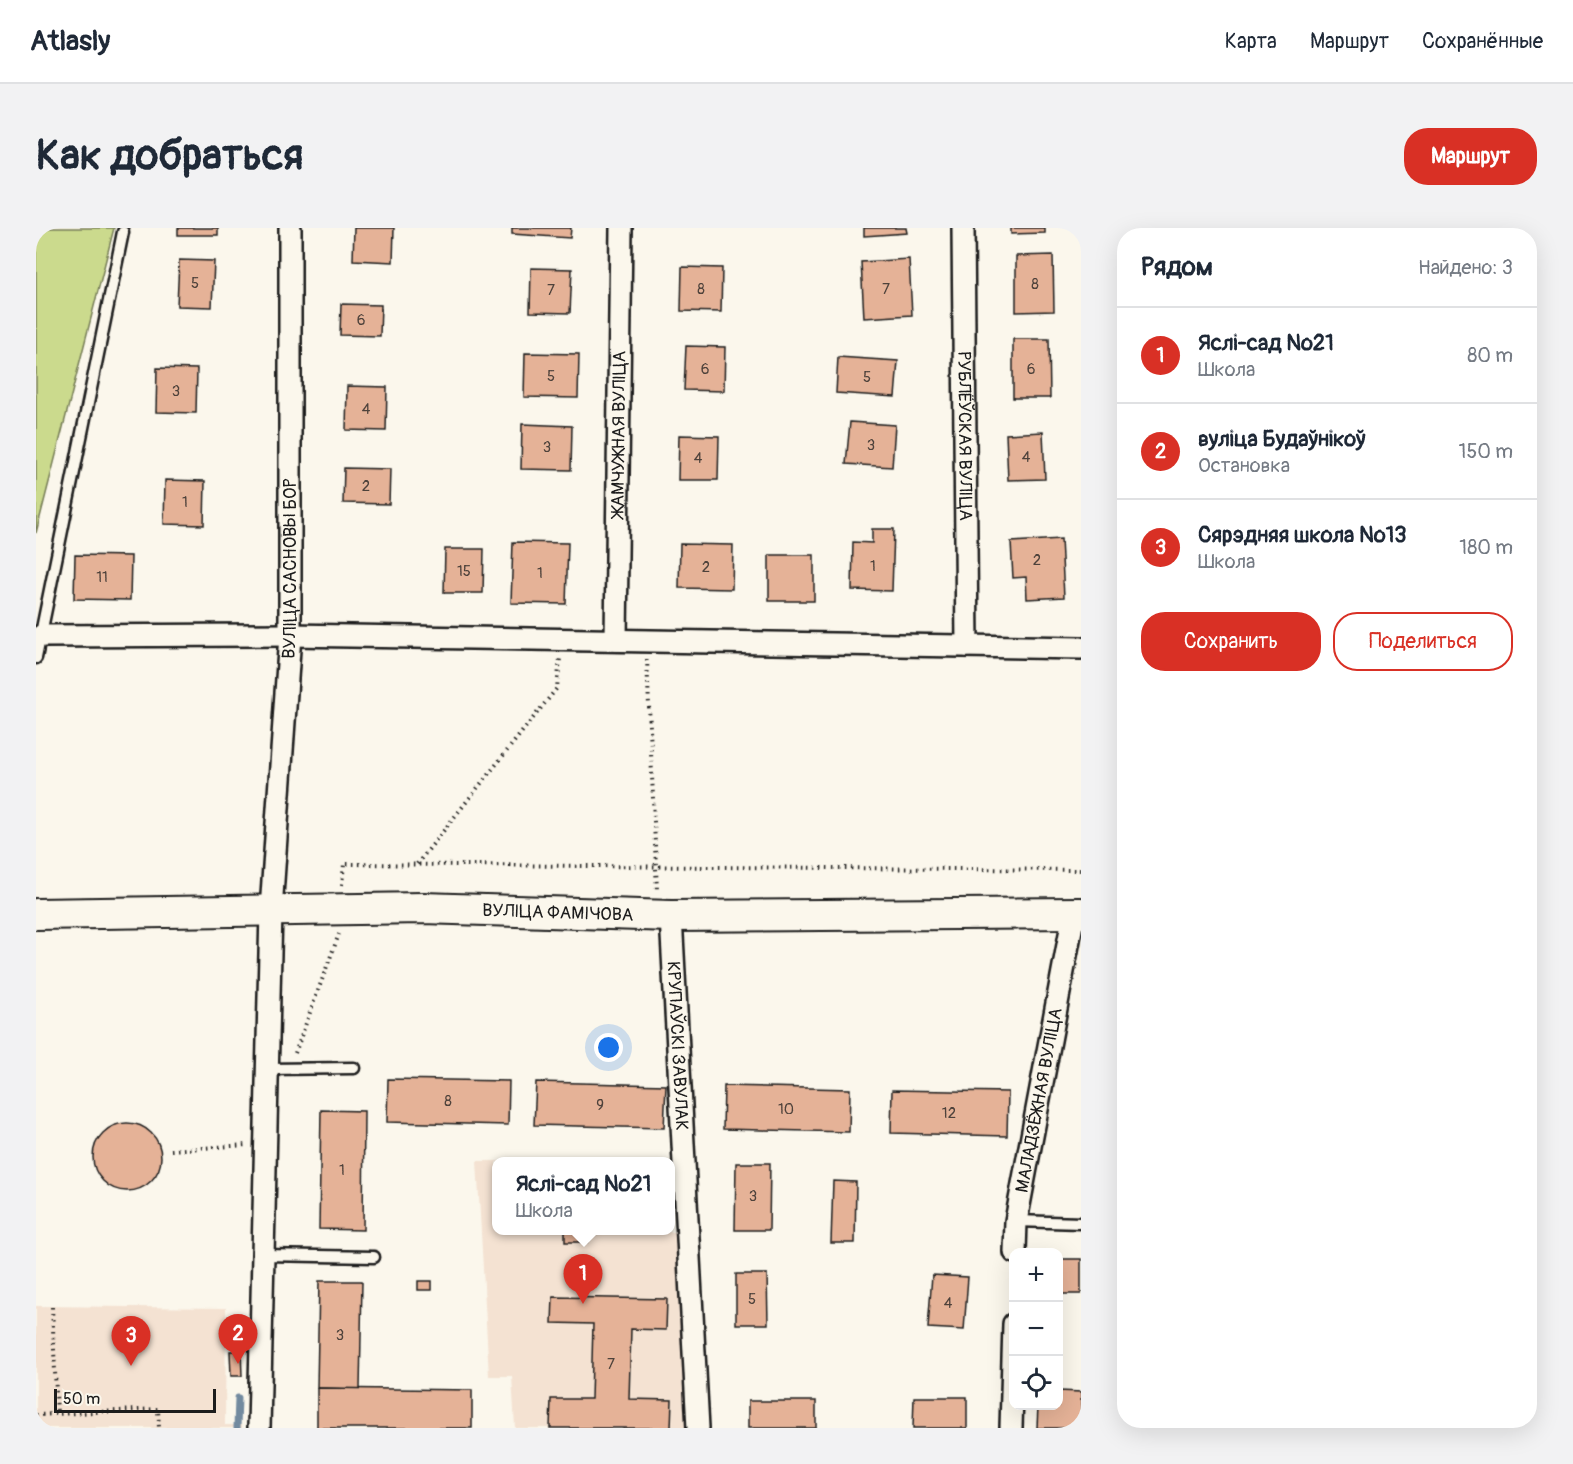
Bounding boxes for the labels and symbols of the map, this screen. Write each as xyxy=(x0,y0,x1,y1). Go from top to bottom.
house number: 5 xyxy=(191,274,199,293)
house number: 8 xyxy=(1031,275,1039,294)
house number: 8 xyxy=(697,280,705,299)
house number: 7 xyxy=(882,280,890,299)
house number: 7 xyxy=(547,281,555,300)
house number: 6 xyxy=(357,311,365,330)
street label: ЖАМЧУЖНАЯ ВУЛІЦА xyxy=(606,350,631,521)
street label: РУБЛЁЎСКАЯ ВУЛІЦА xyxy=(953,351,977,521)
house number: 6 xyxy=(701,360,709,379)
house number: 6 xyxy=(1027,360,1035,379)
house number: 5 xyxy=(547,367,555,386)
house number: 5 xyxy=(863,368,871,387)
house number: 3 xyxy=(172,382,180,401)
house number: 4 xyxy=(362,400,371,419)
house number: 3 xyxy=(867,436,875,455)
house number: 3 xyxy=(543,438,551,457)
house number: 4 xyxy=(1022,448,1031,467)
house number: 4 xyxy=(694,449,703,468)
house number: 2 xyxy=(362,477,370,496)
street label: ВУЛІЦА САСНОВЫ БОР xyxy=(277,479,302,660)
house number: 1 xyxy=(182,493,188,512)
house number: 2 xyxy=(1033,551,1041,570)
house number: 1 xyxy=(870,557,876,576)
house number: 2 xyxy=(702,558,710,577)
house number: 15 xyxy=(457,562,471,581)
house number: 1 xyxy=(537,564,543,583)
house number: 11 xyxy=(96,568,108,587)
street label: ВУЛІЦА ФАМІЧОВА xyxy=(482,898,634,926)
street label: КРУПАЎСКІ ЗАВУЛАК xyxy=(662,961,694,1131)
street label: МАЛАДЗЁЖНАЯ ВУЛІЦА xyxy=(1010,1005,1067,1195)
your location xyxy=(594,1033,623,1062)
house number: 8 xyxy=(444,1092,452,1111)
house number: 9 xyxy=(596,1096,604,1115)
house number: 10 xyxy=(778,1100,794,1119)
house number: 12 xyxy=(942,1104,956,1123)
house number: 1 xyxy=(339,1161,345,1180)
house number: 3 xyxy=(749,1187,757,1206)
pin: 1 xyxy=(564,1254,602,1304)
house number: 5 xyxy=(748,1290,756,1309)
house number: 4 xyxy=(944,1294,953,1313)
pin: 2 xyxy=(218,1314,258,1364)
pin: 3 xyxy=(112,1316,151,1366)
house number: 3 xyxy=(336,1326,344,1345)
house number: 7 xyxy=(607,1355,615,1374)
scale bar xyxy=(54,1386,216,1414)

